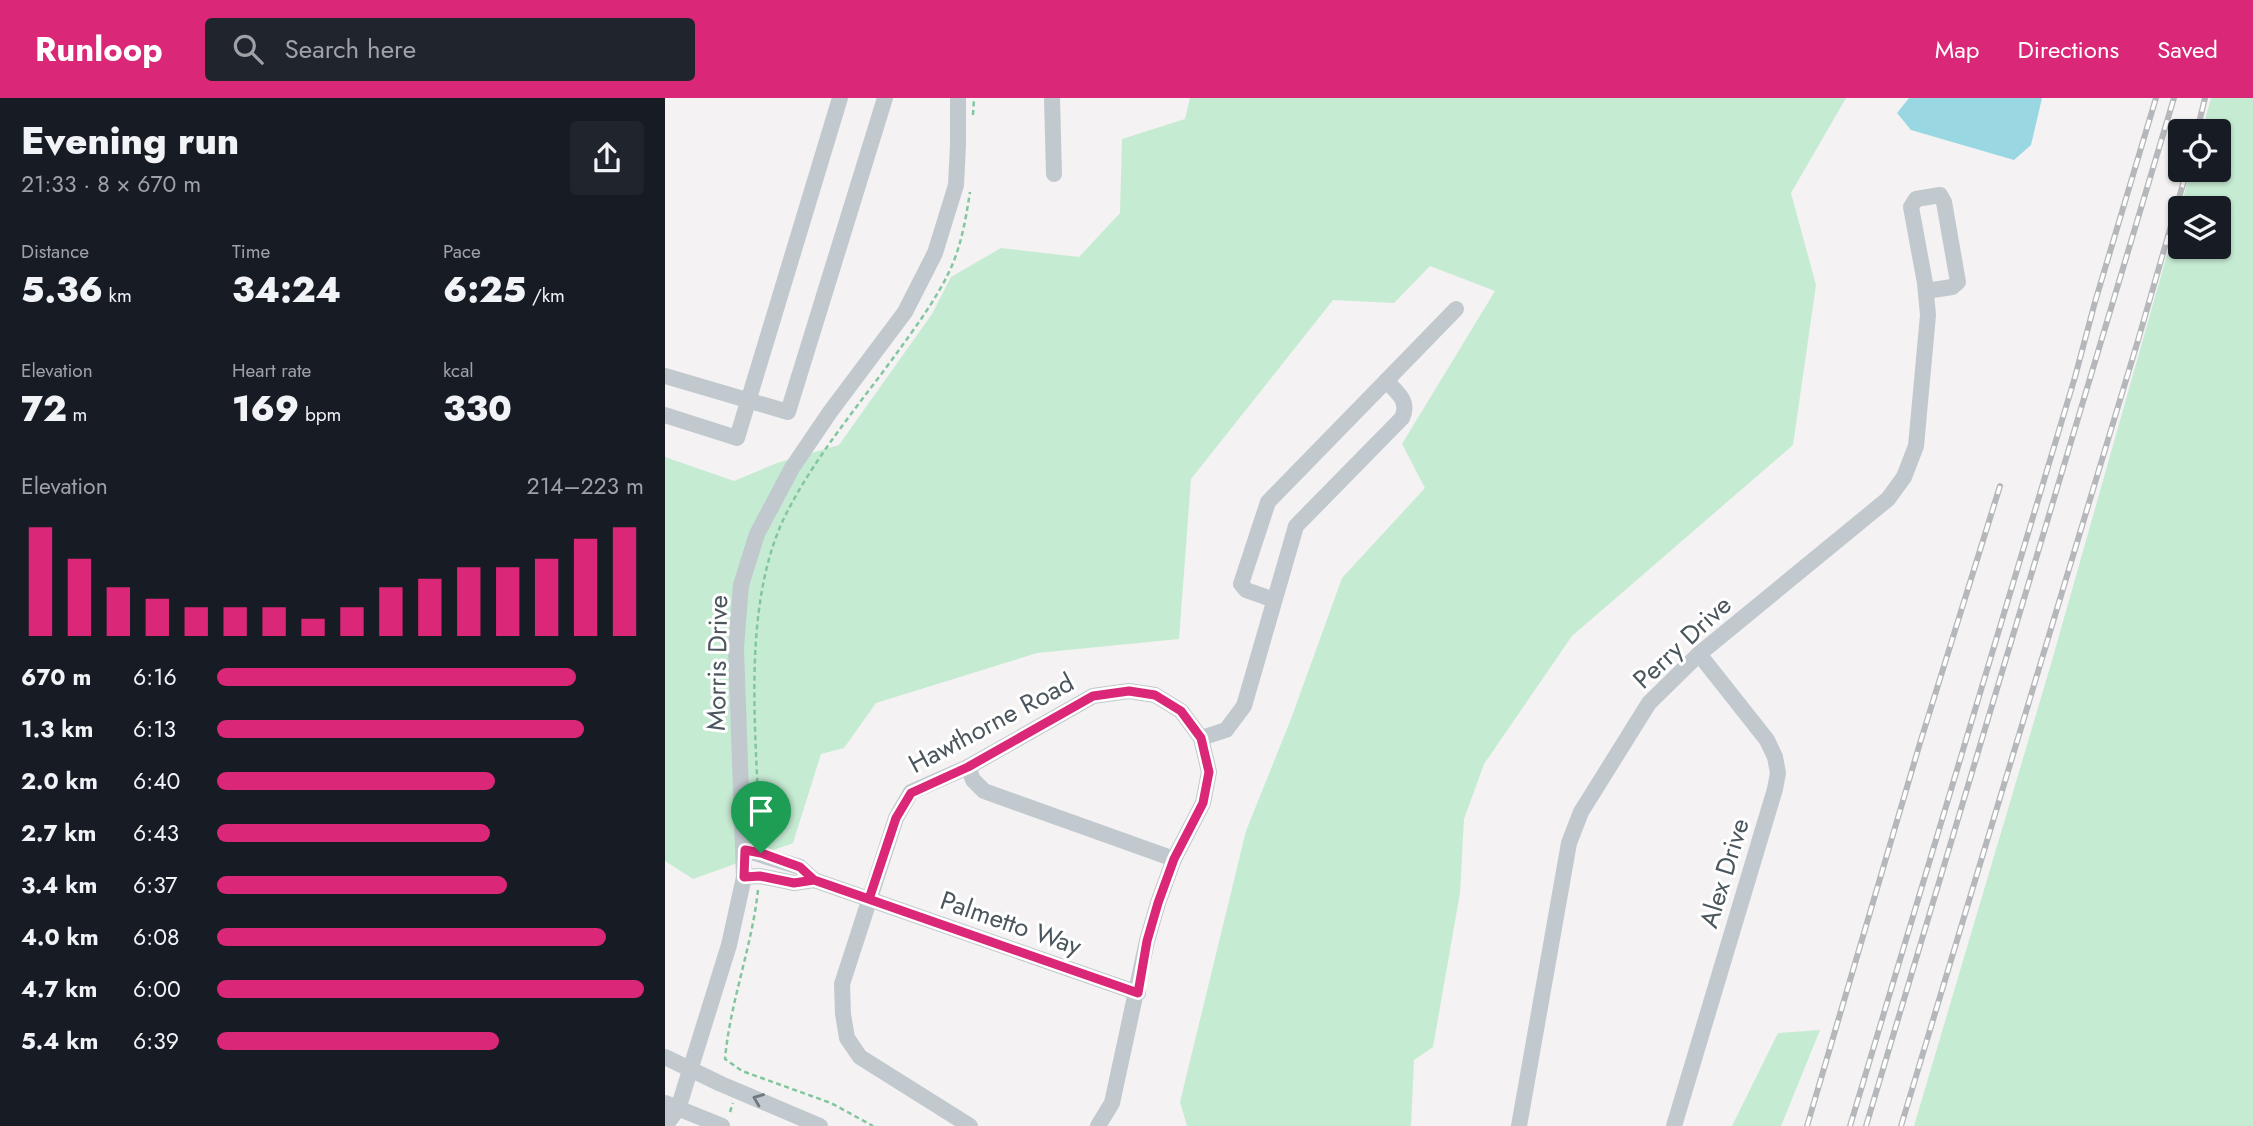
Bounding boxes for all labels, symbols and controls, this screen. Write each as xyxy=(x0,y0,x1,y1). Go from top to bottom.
search box xyxy=(205,18,695,81)
text: Runloop xyxy=(35,26,163,73)
icon: search xyxy=(229,30,267,68)
text: Search here xyxy=(285,30,416,68)
text: Map xyxy=(1935,32,1980,67)
text: Directions xyxy=(2018,32,2119,67)
text: Saved xyxy=(2157,32,2218,67)
text: Evening run xyxy=(21,113,239,168)
map controls xyxy=(2168,119,2231,259)
button: locate xyxy=(2168,119,2231,182)
button: share xyxy=(570,121,644,195)
text: 21:33 · 8 × 670 m xyxy=(21,167,201,201)
button: layers xyxy=(2168,196,2231,259)
text: Distance xyxy=(21,238,89,265)
text: Time xyxy=(232,238,270,265)
text: Pace xyxy=(443,238,481,265)
text: 5.36 xyxy=(21,265,103,315)
text: 34:24 xyxy=(232,265,341,315)
text: 6:25 xyxy=(443,265,526,315)
text: km xyxy=(103,282,132,309)
text: /km xyxy=(526,282,565,309)
text: Elevation xyxy=(21,357,93,384)
text: Heart rate xyxy=(232,357,311,384)
text: kcal xyxy=(443,357,474,384)
text: 72 xyxy=(21,384,67,434)
text: 169 xyxy=(232,384,299,434)
text: 330 xyxy=(443,384,512,434)
text: m xyxy=(67,401,87,428)
text: bpm xyxy=(299,401,341,428)
text: Elevation xyxy=(21,469,108,503)
text: 214–223 m xyxy=(527,469,644,503)
street label: Perry Drive xyxy=(1624,586,1740,698)
street label: Morris Drive xyxy=(697,595,737,731)
text: 670 m xyxy=(21,660,91,694)
text: 6:16 xyxy=(133,660,177,694)
street label: Hawthorne Road xyxy=(901,663,1081,783)
text: 1.3 km xyxy=(21,712,93,746)
text: 6:13 xyxy=(133,712,176,746)
text: 2.0 km xyxy=(21,764,98,798)
text: 6:40 xyxy=(133,764,180,798)
pin xyxy=(731,781,791,853)
icon: arrive xyxy=(742,792,780,830)
street label: Alex Drive xyxy=(1689,814,1759,932)
text: 2.7 km xyxy=(21,816,96,850)
text: 6:43 xyxy=(133,816,179,850)
text: 3.4 km xyxy=(21,868,97,902)
text: 6:37 xyxy=(133,868,177,902)
street label: Palmetto Way xyxy=(935,881,1087,965)
text: 4.0 km xyxy=(21,920,99,954)
text: 6:08 xyxy=(133,920,180,954)
text: 4.7 km xyxy=(21,972,97,1006)
text: 6:00 xyxy=(133,972,181,1006)
text: 5.4 km xyxy=(21,1024,98,1058)
text: 6:39 xyxy=(133,1024,179,1058)
one-way arrow xyxy=(752,1093,764,1107)

